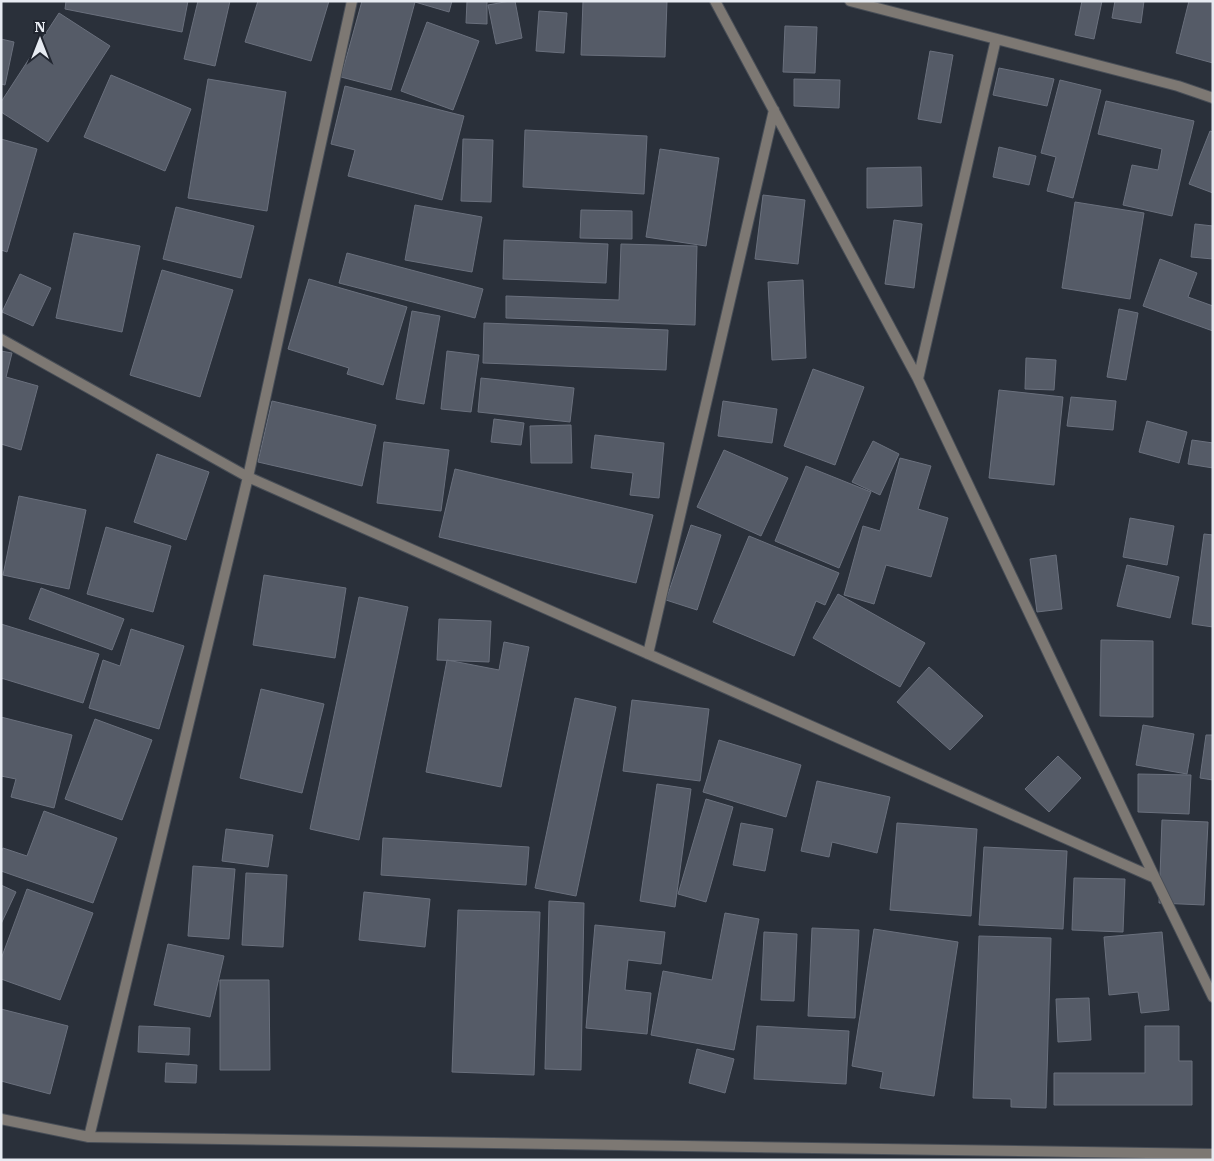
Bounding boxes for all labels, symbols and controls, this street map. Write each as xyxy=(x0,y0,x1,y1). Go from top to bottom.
north arrow xyxy=(15,15,65,65)
text: N xyxy=(34,18,46,36)

